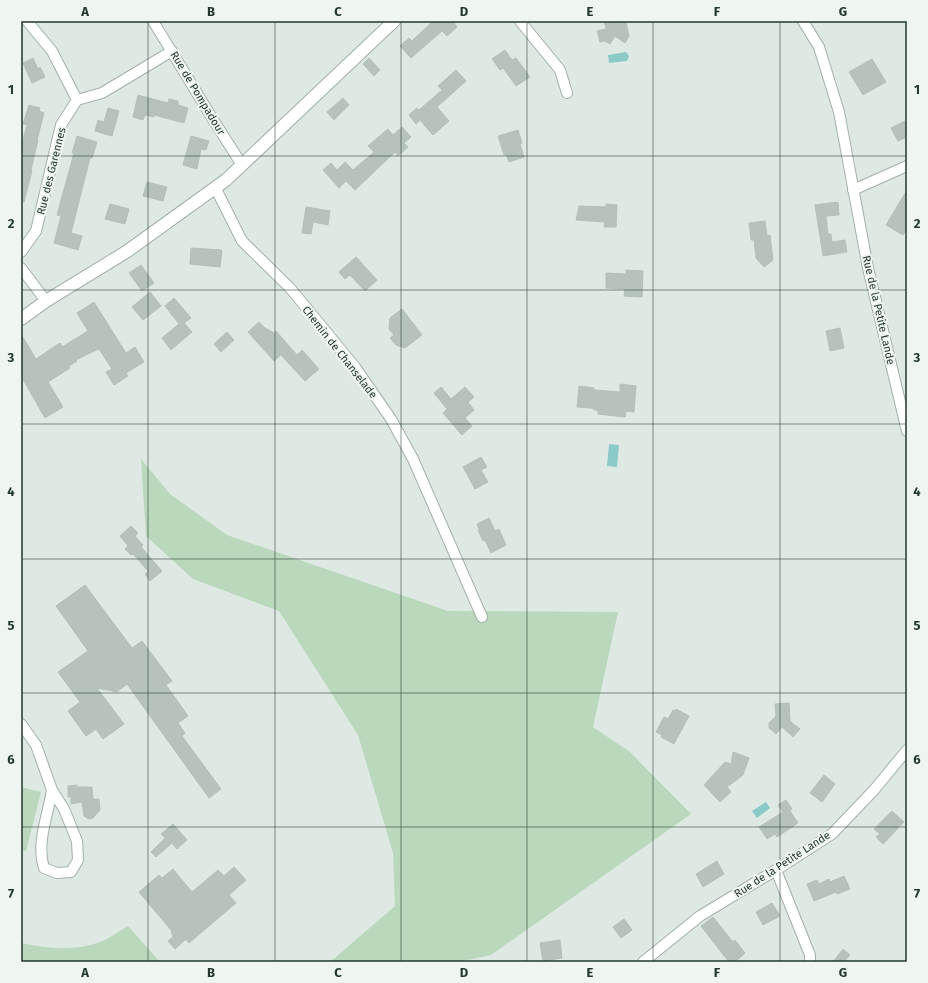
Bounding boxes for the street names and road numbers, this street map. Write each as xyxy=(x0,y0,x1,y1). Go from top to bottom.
street label: Rue de Pompadour xyxy=(167,49,228,138)
street label: Rue des Garennes xyxy=(34,126,69,216)
street label: Rue de la Petite Lande xyxy=(860,254,897,366)
street label: Chemin de Chanselade xyxy=(299,304,380,401)
street label: Rue de la Petite Lande xyxy=(732,829,833,900)

